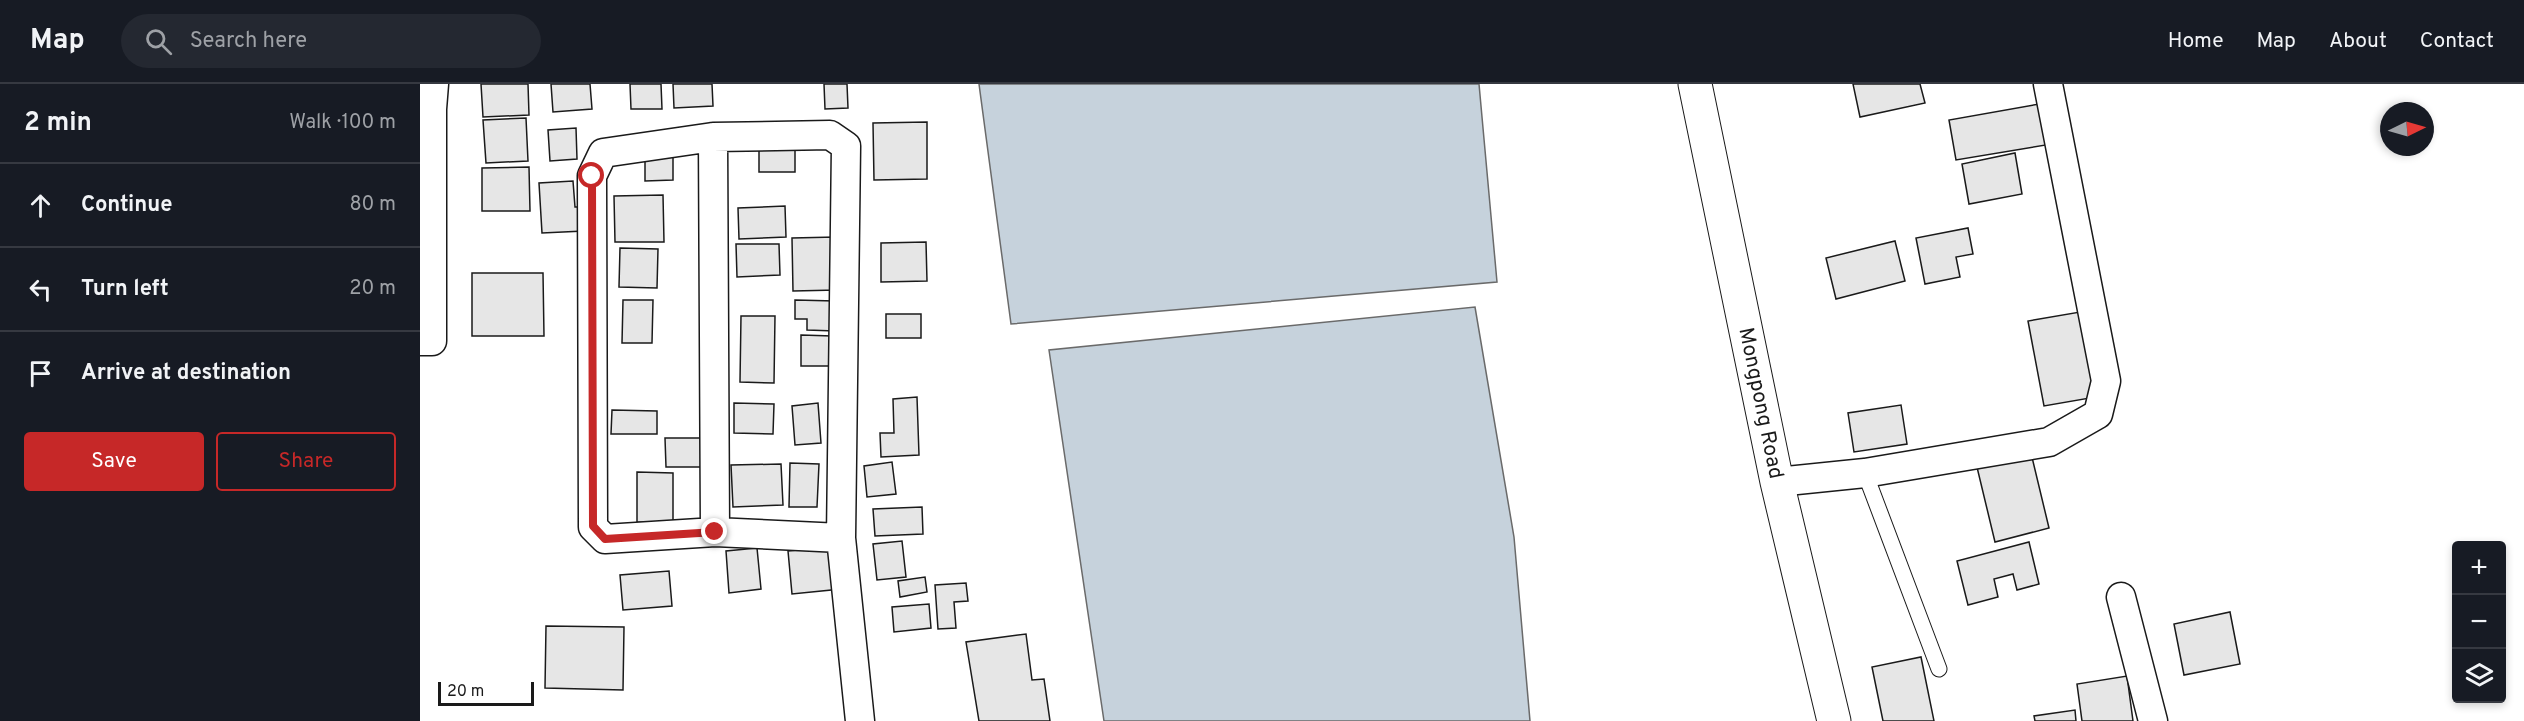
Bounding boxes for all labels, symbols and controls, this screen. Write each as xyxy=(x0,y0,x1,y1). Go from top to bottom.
search box xyxy=(121,14,541,68)
text: Map xyxy=(30,23,85,59)
icon: search xyxy=(142,25,175,58)
text: Search here xyxy=(190,28,307,55)
text: Home xyxy=(2168,28,2224,55)
text: Map xyxy=(2257,28,2296,55)
text: About xyxy=(2329,28,2387,55)
text: Contact xyxy=(2420,28,2494,55)
north arrow xyxy=(2380,102,2434,156)
text: 2 min xyxy=(24,107,92,140)
text: Walk · 100 m xyxy=(289,110,396,136)
route start xyxy=(578,162,604,188)
icon: ahead xyxy=(24,189,57,222)
text: Continue xyxy=(81,192,172,219)
text: 80 m xyxy=(350,192,396,218)
icon: left xyxy=(24,273,57,306)
text: Turn left xyxy=(81,276,169,303)
text: 20 m xyxy=(349,276,396,302)
street label: Mongpong Road xyxy=(1732,325,1790,481)
icon: arrive xyxy=(24,357,57,390)
text: Arrive at destination xyxy=(81,360,291,387)
button: Save xyxy=(24,432,204,491)
button: Share xyxy=(216,432,396,491)
route end xyxy=(701,518,727,544)
map controls xyxy=(2452,541,2506,703)
button: + xyxy=(2452,541,2506,595)
button: − xyxy=(2452,595,2506,649)
button: layers xyxy=(2452,649,2506,703)
scale bar xyxy=(438,679,534,706)
text: 20 m xyxy=(447,682,484,702)

